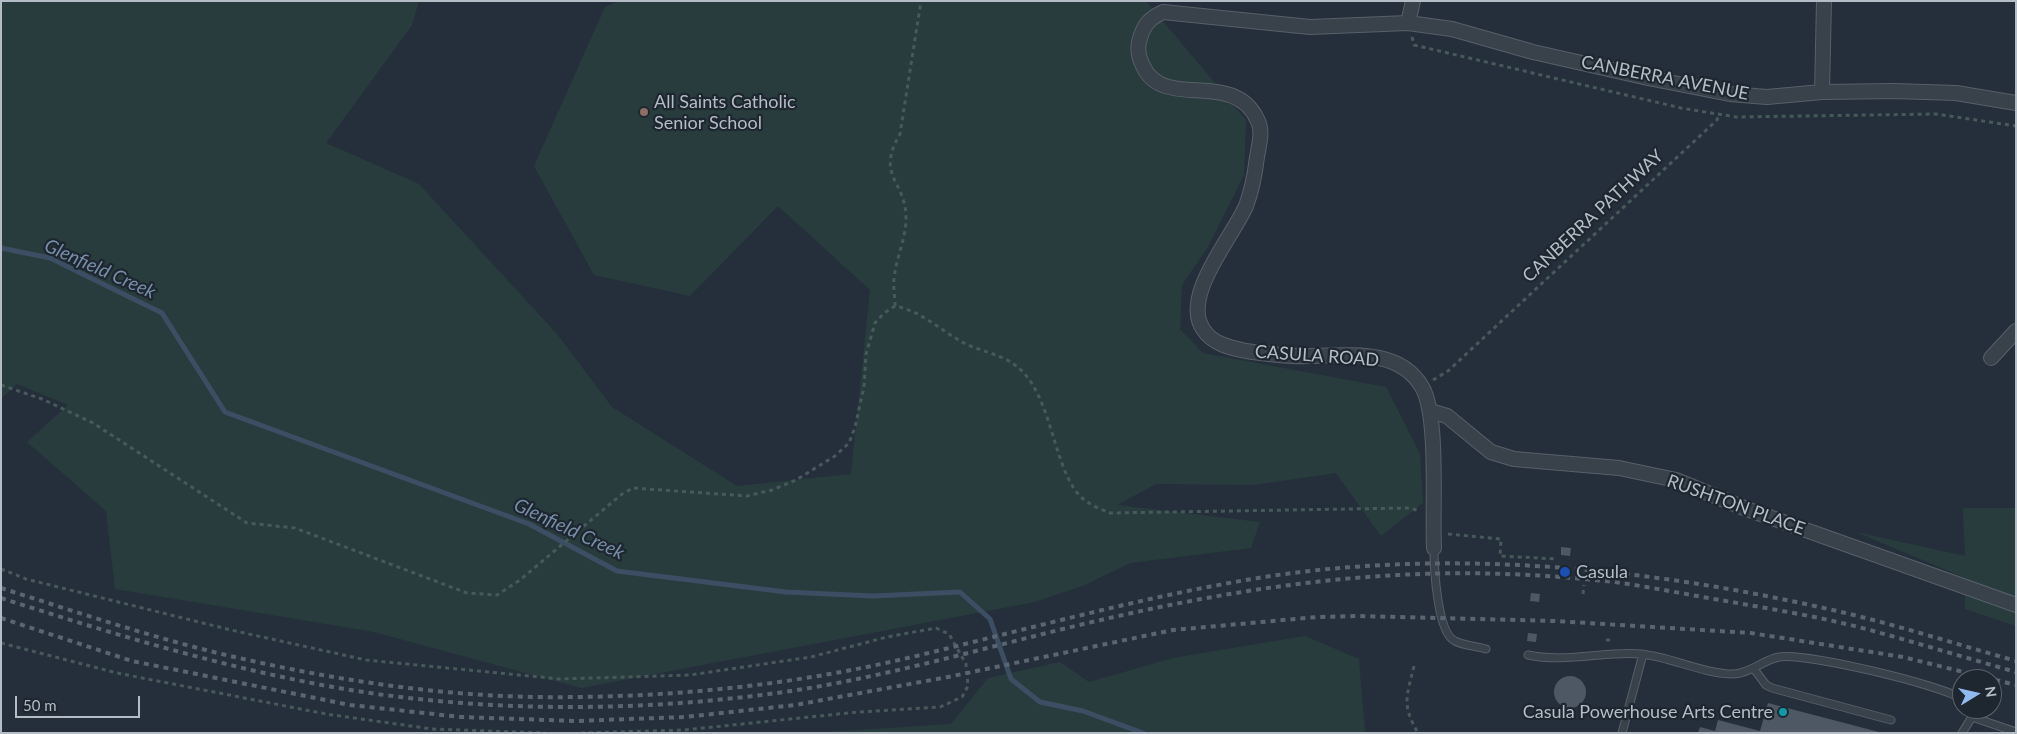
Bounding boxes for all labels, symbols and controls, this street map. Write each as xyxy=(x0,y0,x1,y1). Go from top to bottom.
street label: CANBERRA AVENUE xyxy=(1579,51,1751,105)
place label: All Saints Catholic Senior School xyxy=(654,91,796,134)
marker: All Saints Catholic Senior School xyxy=(638,106,650,118)
street label: CANBERRA PATHWAY xyxy=(1518,145,1668,287)
water label: Glenfield Creek xyxy=(41,234,159,304)
street label: CASULA ROAD xyxy=(1254,341,1380,371)
street label: RUSHTON PLACE xyxy=(1664,470,1808,540)
water label: Glenfield Creek xyxy=(510,493,628,565)
place label: Casula xyxy=(1576,561,1628,583)
marker: Casula xyxy=(1558,565,1572,579)
north arrow xyxy=(1952,669,2002,719)
text: N xyxy=(1982,685,2001,698)
scale bar xyxy=(18,686,142,718)
text: 50 m xyxy=(23,696,57,714)
place label: Casula Powerhouse Arts Centre xyxy=(1523,701,1773,723)
marker: Casula Powerhouse Arts Centre xyxy=(1777,706,1789,718)

